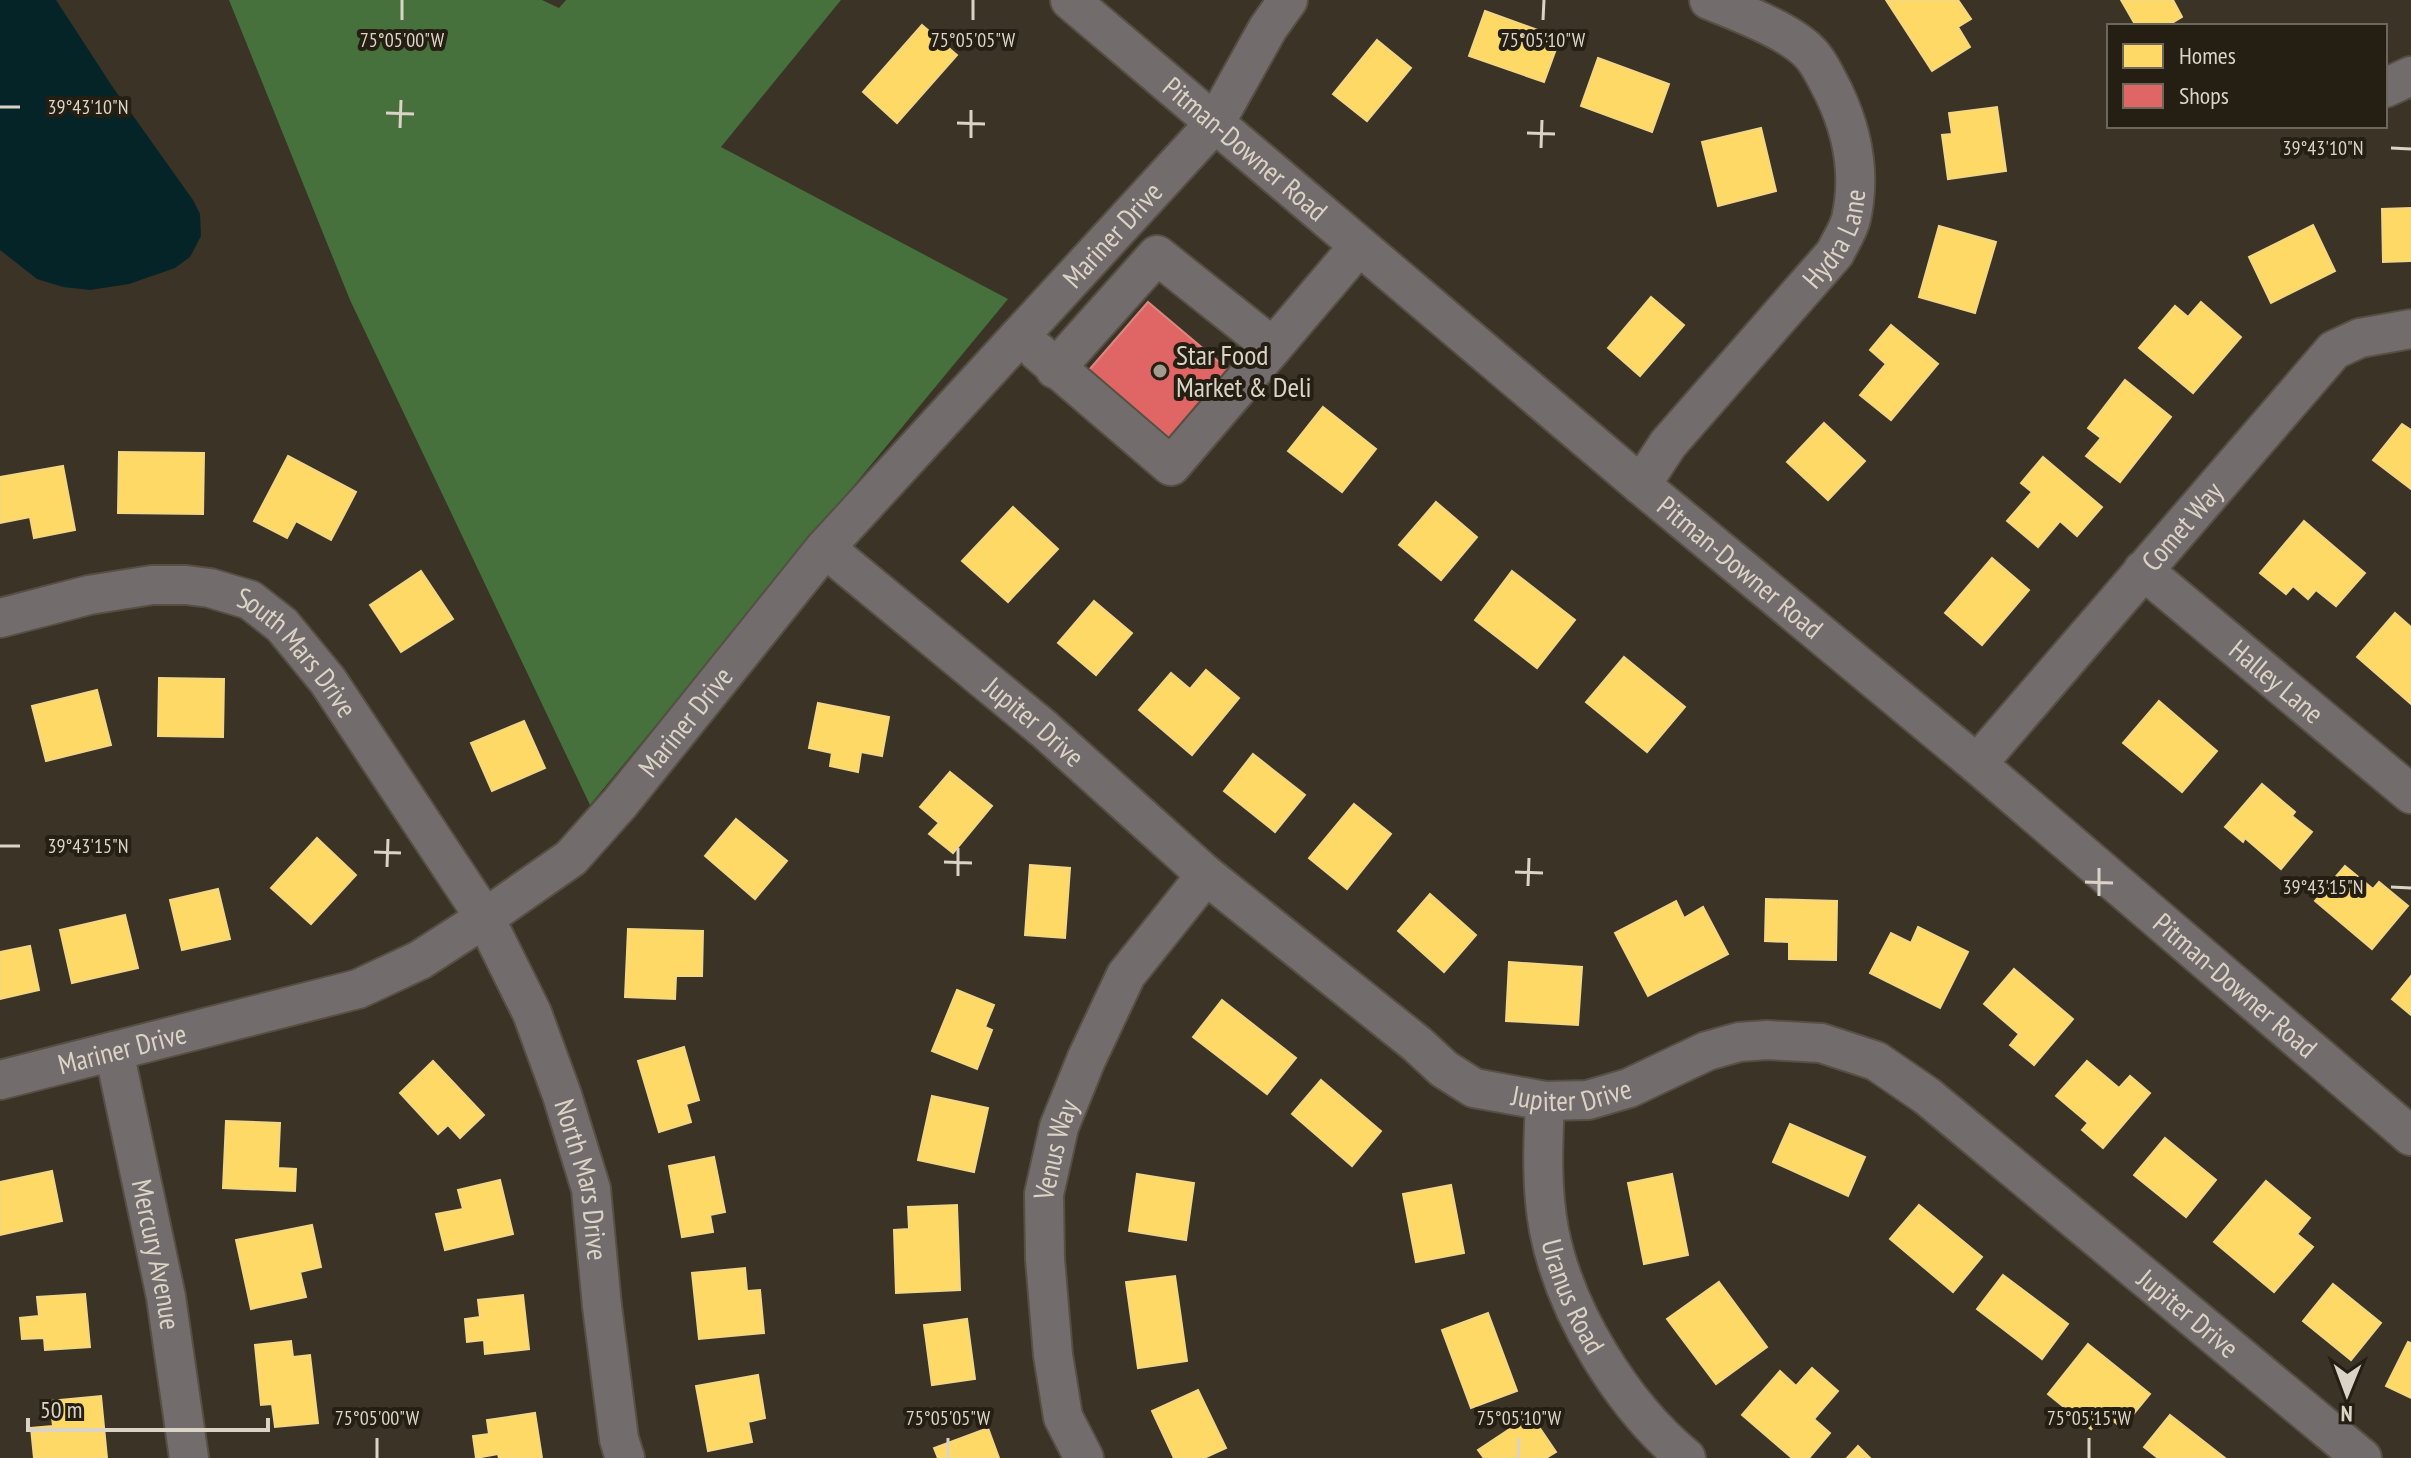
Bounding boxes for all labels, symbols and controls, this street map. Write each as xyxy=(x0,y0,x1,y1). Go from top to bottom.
legend xyxy=(2107,24,2387,128)
text: 75°05'00"W xyxy=(360,27,445,53)
text: 75°05'05"W xyxy=(931,27,1016,53)
text: 75°05'10"W xyxy=(1501,27,1586,53)
text: Homes xyxy=(2179,40,2236,71)
street label: Pitman-Downer Road xyxy=(1156,68,1336,229)
text: Shops xyxy=(2179,80,2229,111)
text: 39°43'10"N xyxy=(48,94,128,120)
text: 39°43'10"N xyxy=(2283,135,2363,161)
street label: Mariner Drive xyxy=(1054,174,1170,295)
street label: Hydra Lane xyxy=(1794,188,1873,296)
place label: Star Food Market & Deli xyxy=(1176,336,1312,405)
marker: Star Food Market & Deli xyxy=(1151,362,1169,380)
street label: Comet Way xyxy=(2133,473,2231,578)
street label: Pitman-Downer Road xyxy=(1650,487,1831,647)
street label: South Mars Drive xyxy=(233,578,366,724)
street label: Halley Lane xyxy=(2222,631,2332,731)
street label: Mariner Drive xyxy=(629,659,740,784)
street label: Jupiter Drive xyxy=(976,668,1093,775)
text: 39°43'15"N xyxy=(48,833,128,859)
text: 39°43'15"N xyxy=(2283,874,2363,900)
street label: Pitman-Downer Road xyxy=(2146,904,2325,1066)
street label: Mariner Drive xyxy=(54,1014,190,1083)
street label: Jupiter Drive xyxy=(1508,1069,1636,1119)
street label: Venus Way xyxy=(1024,1093,1086,1204)
street label: North Mars Drive xyxy=(546,1095,617,1262)
street label: Mercury Avenue xyxy=(124,1176,189,1332)
street label: Uranus Road xyxy=(1534,1235,1614,1360)
street label: Jupiter Drive xyxy=(2129,1259,2247,1366)
north arrow xyxy=(2307,1354,2387,1434)
scale bar xyxy=(28,1382,268,1432)
text: 50 m xyxy=(40,1394,82,1425)
text: N xyxy=(2340,1400,2353,1428)
text: 75°05'00"W xyxy=(335,1405,420,1431)
text: 75°05'05"W xyxy=(906,1405,991,1431)
text: 75°05'10"W xyxy=(1477,1405,1562,1431)
text: 75°05'15"W xyxy=(2047,1405,2132,1431)

